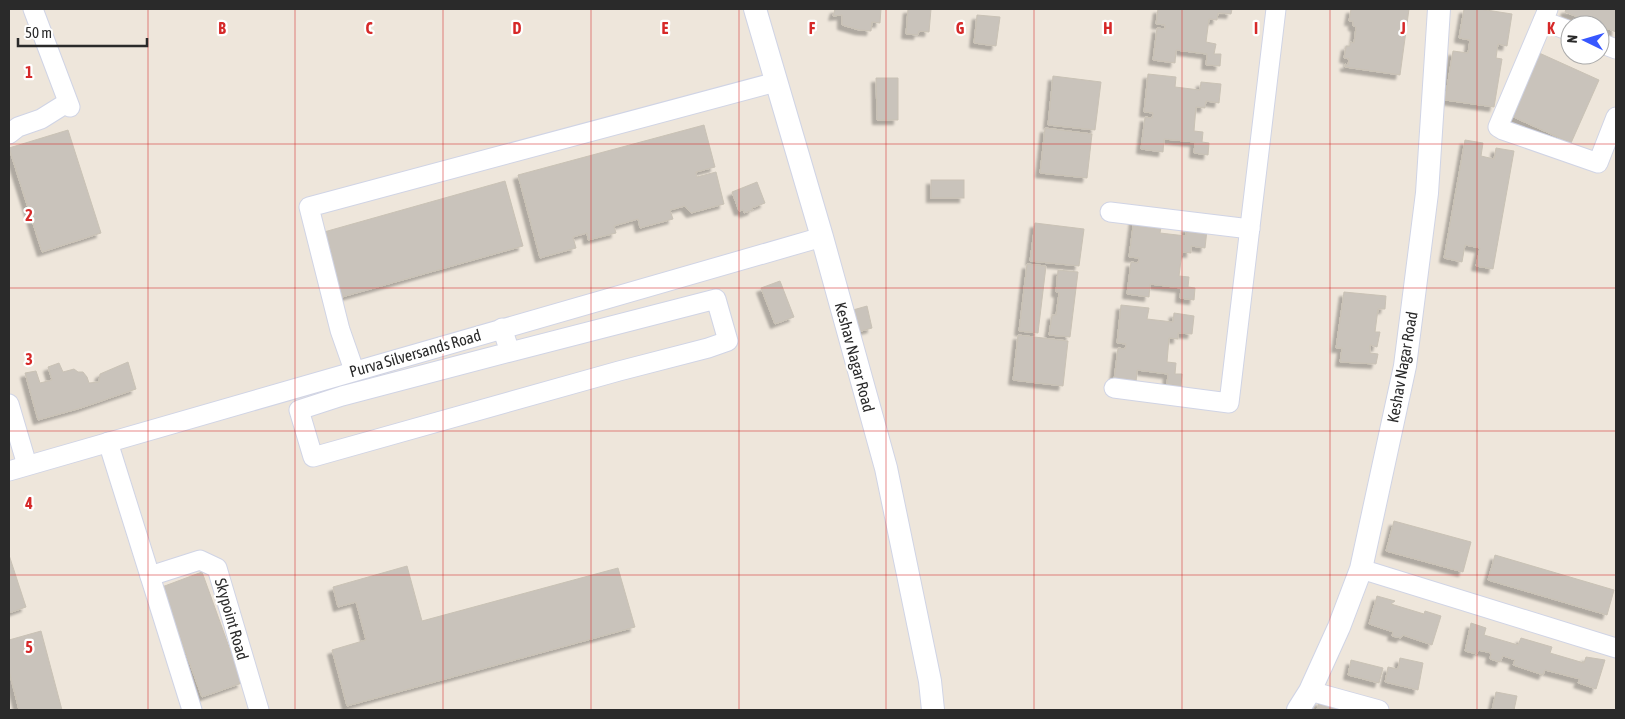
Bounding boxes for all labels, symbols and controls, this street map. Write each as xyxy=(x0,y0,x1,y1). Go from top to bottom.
scale bar xyxy=(18,15,146,47)
north arrow xyxy=(1560,15,1610,65)
text: B xyxy=(218,19,226,37)
text: C xyxy=(365,19,373,37)
text: D xyxy=(513,19,522,37)
text: E xyxy=(662,19,669,37)
text: F xyxy=(809,19,816,37)
text: G xyxy=(956,19,965,37)
text: H xyxy=(1103,19,1113,37)
text: I xyxy=(1254,19,1258,37)
text: J xyxy=(1399,19,1406,37)
text: K xyxy=(1547,19,1555,37)
text: 50 m xyxy=(25,24,52,41)
text: N xyxy=(1564,34,1580,44)
text: 1 xyxy=(25,63,33,81)
text: 2 xyxy=(25,206,33,224)
street label: Keshav Nagar Road xyxy=(831,300,878,414)
street label: Keshav Nagar Road xyxy=(1383,310,1422,424)
street label: Purva Silversands Road xyxy=(347,326,483,380)
text: 3 xyxy=(25,350,33,368)
text: 4 xyxy=(24,494,33,512)
street label: Skypoint Road xyxy=(211,576,252,662)
text: 5 xyxy=(25,638,33,656)

